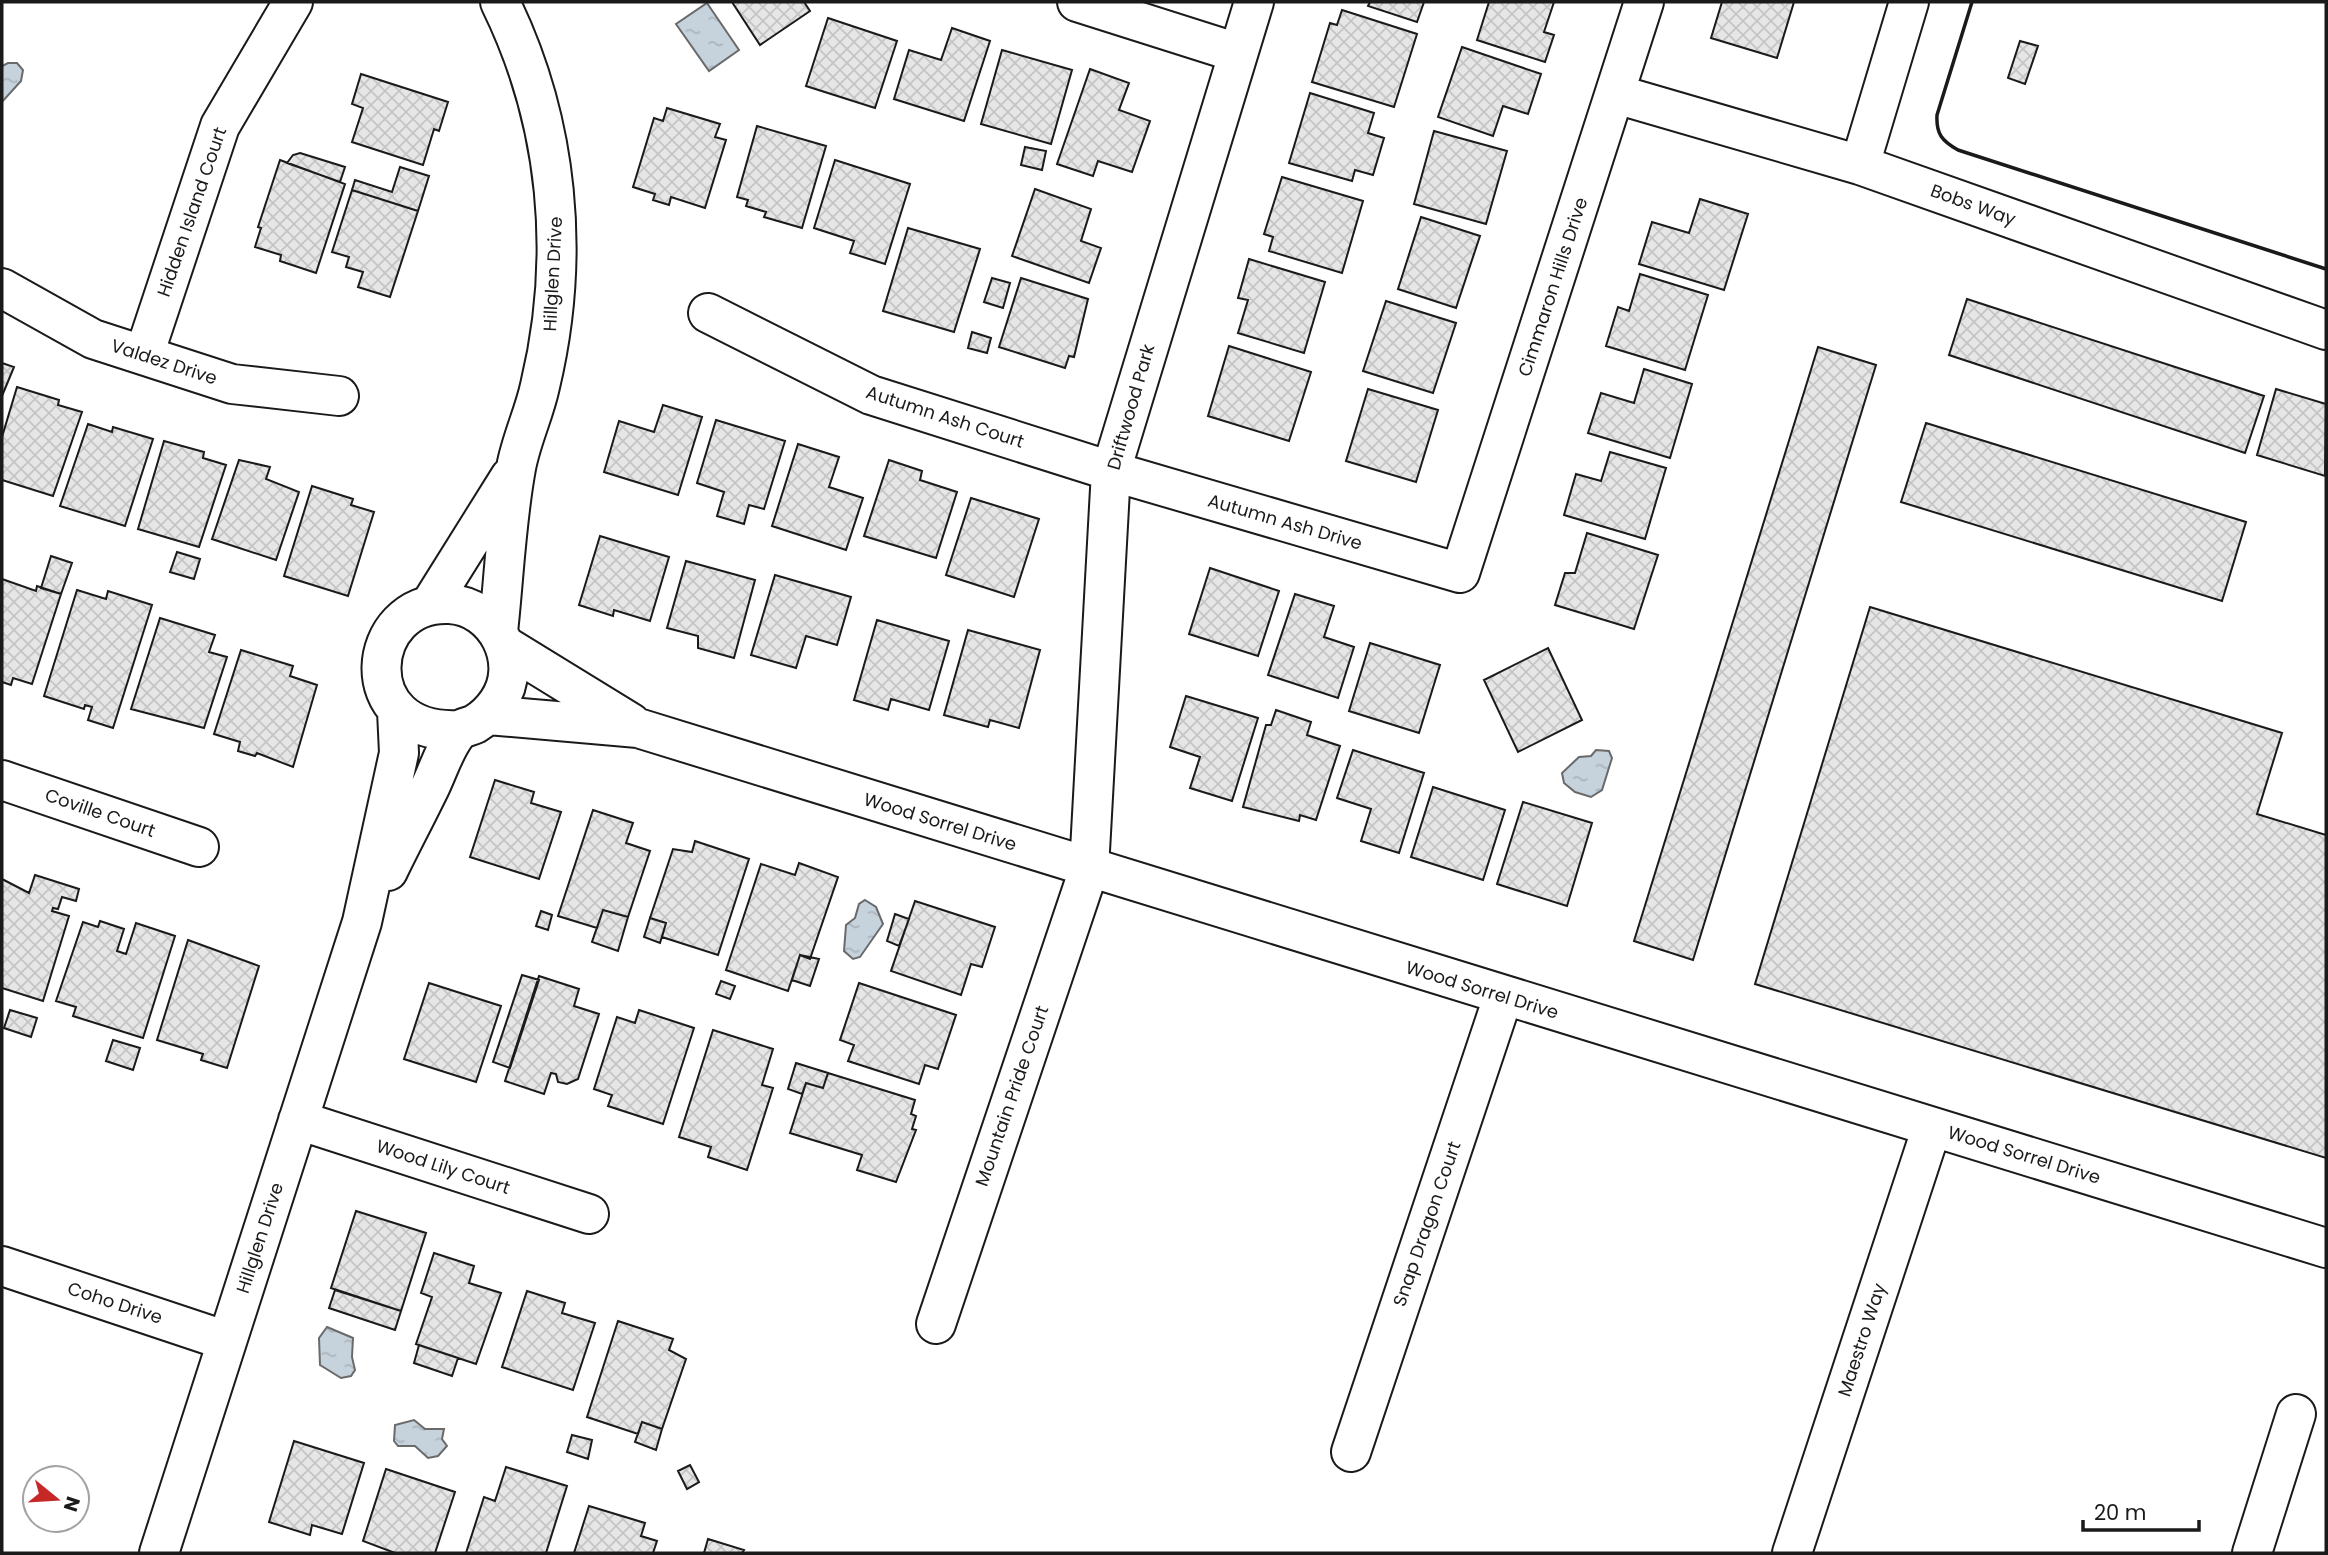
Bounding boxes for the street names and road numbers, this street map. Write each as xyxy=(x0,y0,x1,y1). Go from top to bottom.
street label: Hidden Island Court xyxy=(151,124,232,300)
street label: Bobs Way xyxy=(1927,178,2019,231)
street label: Cimmaron Hills Drive xyxy=(1512,194,1593,380)
street label: Hillglen Drive xyxy=(537,216,568,332)
street label: Valdez Drive xyxy=(108,333,220,390)
street label: Driftwood Park xyxy=(1101,340,1161,473)
street label: Autumn Ash Court xyxy=(863,379,1027,454)
street label: Autumn Ash Drive xyxy=(1205,488,1365,556)
street label: Coville Court xyxy=(42,782,159,843)
street label: Wood Sorrel Drive xyxy=(861,786,1020,857)
street label: Wood Sorrel Drive xyxy=(1403,954,1562,1025)
street label: Mountain Pride Court xyxy=(969,1002,1054,1189)
street label: Wood Sorrel Drive xyxy=(1945,1119,2104,1190)
street label: Wood Lily Court xyxy=(373,1133,513,1200)
street label: Snap Dragon Court xyxy=(1387,1138,1467,1310)
street label: Hillglen Drive xyxy=(230,1179,289,1296)
street label: Coho Drive xyxy=(65,1275,166,1330)
street label: Maestro Way xyxy=(1831,1280,1892,1400)

